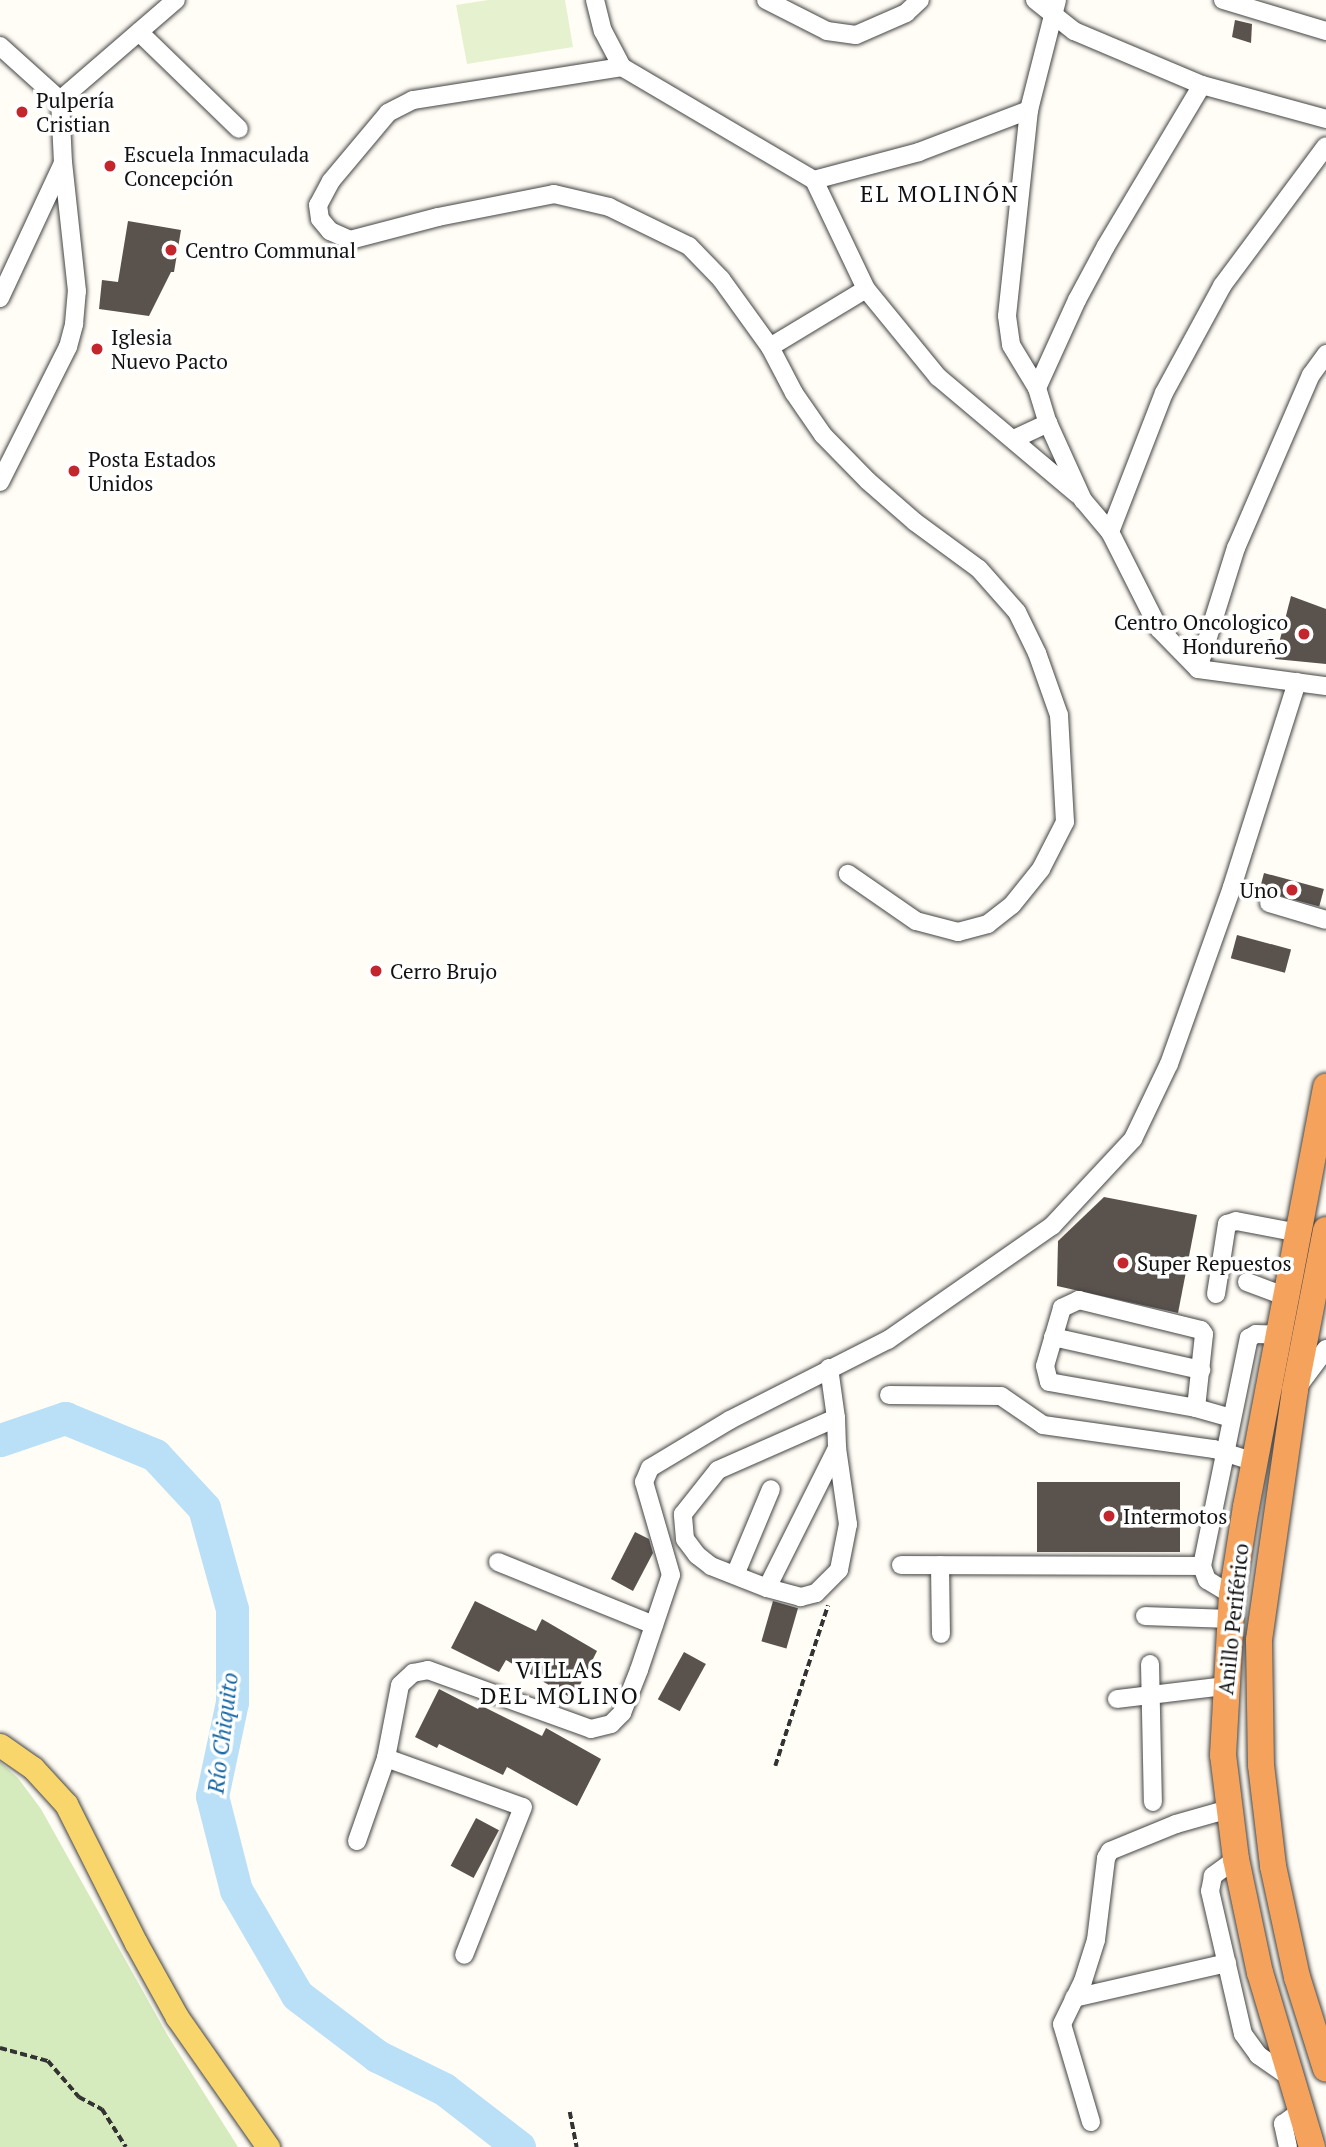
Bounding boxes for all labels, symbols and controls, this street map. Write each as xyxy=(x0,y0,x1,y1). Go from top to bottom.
place label: Pulpería Cristian xyxy=(36,87,114,137)
marker: Pulpería Cristian xyxy=(14,104,30,120)
place label: Escuela Inmaculada Concepción xyxy=(124,141,309,191)
marker: Escuela Inmaculada Concepción xyxy=(102,158,118,174)
district label: EL MOLINÓN xyxy=(861,180,1019,208)
place label: Centro Communal xyxy=(185,237,356,263)
marker: Centro Communal xyxy=(163,242,179,258)
place label: Iglesia Nuevo Pacto xyxy=(111,324,228,374)
marker: Iglesia Nuevo Pacto xyxy=(89,341,105,357)
place label: Posta Estados Unidos xyxy=(88,446,216,496)
marker: Posta Estados Unidos xyxy=(66,463,82,479)
place label: Centro Oncologico Hondureño xyxy=(1114,609,1288,659)
marker: Centro Oncologico Hondureño xyxy=(1294,624,1314,644)
place label: Uno xyxy=(1240,877,1278,903)
marker: Uno xyxy=(1284,882,1300,898)
place label: Cerro Brujo xyxy=(390,958,497,984)
marker: Cerro Brujo xyxy=(368,963,384,979)
place label: Super Repuestos xyxy=(1137,1250,1292,1276)
marker: Super Repuestos xyxy=(1115,1255,1131,1271)
place label: Intermotos xyxy=(1123,1503,1227,1529)
marker: Intermotos xyxy=(1101,1508,1117,1524)
street label: Anillo Periférico xyxy=(1213,1542,1253,1696)
district label: VILLAS DEL MOLINO xyxy=(482,1656,638,1710)
water label: Río Chiquito xyxy=(202,1671,244,1795)

